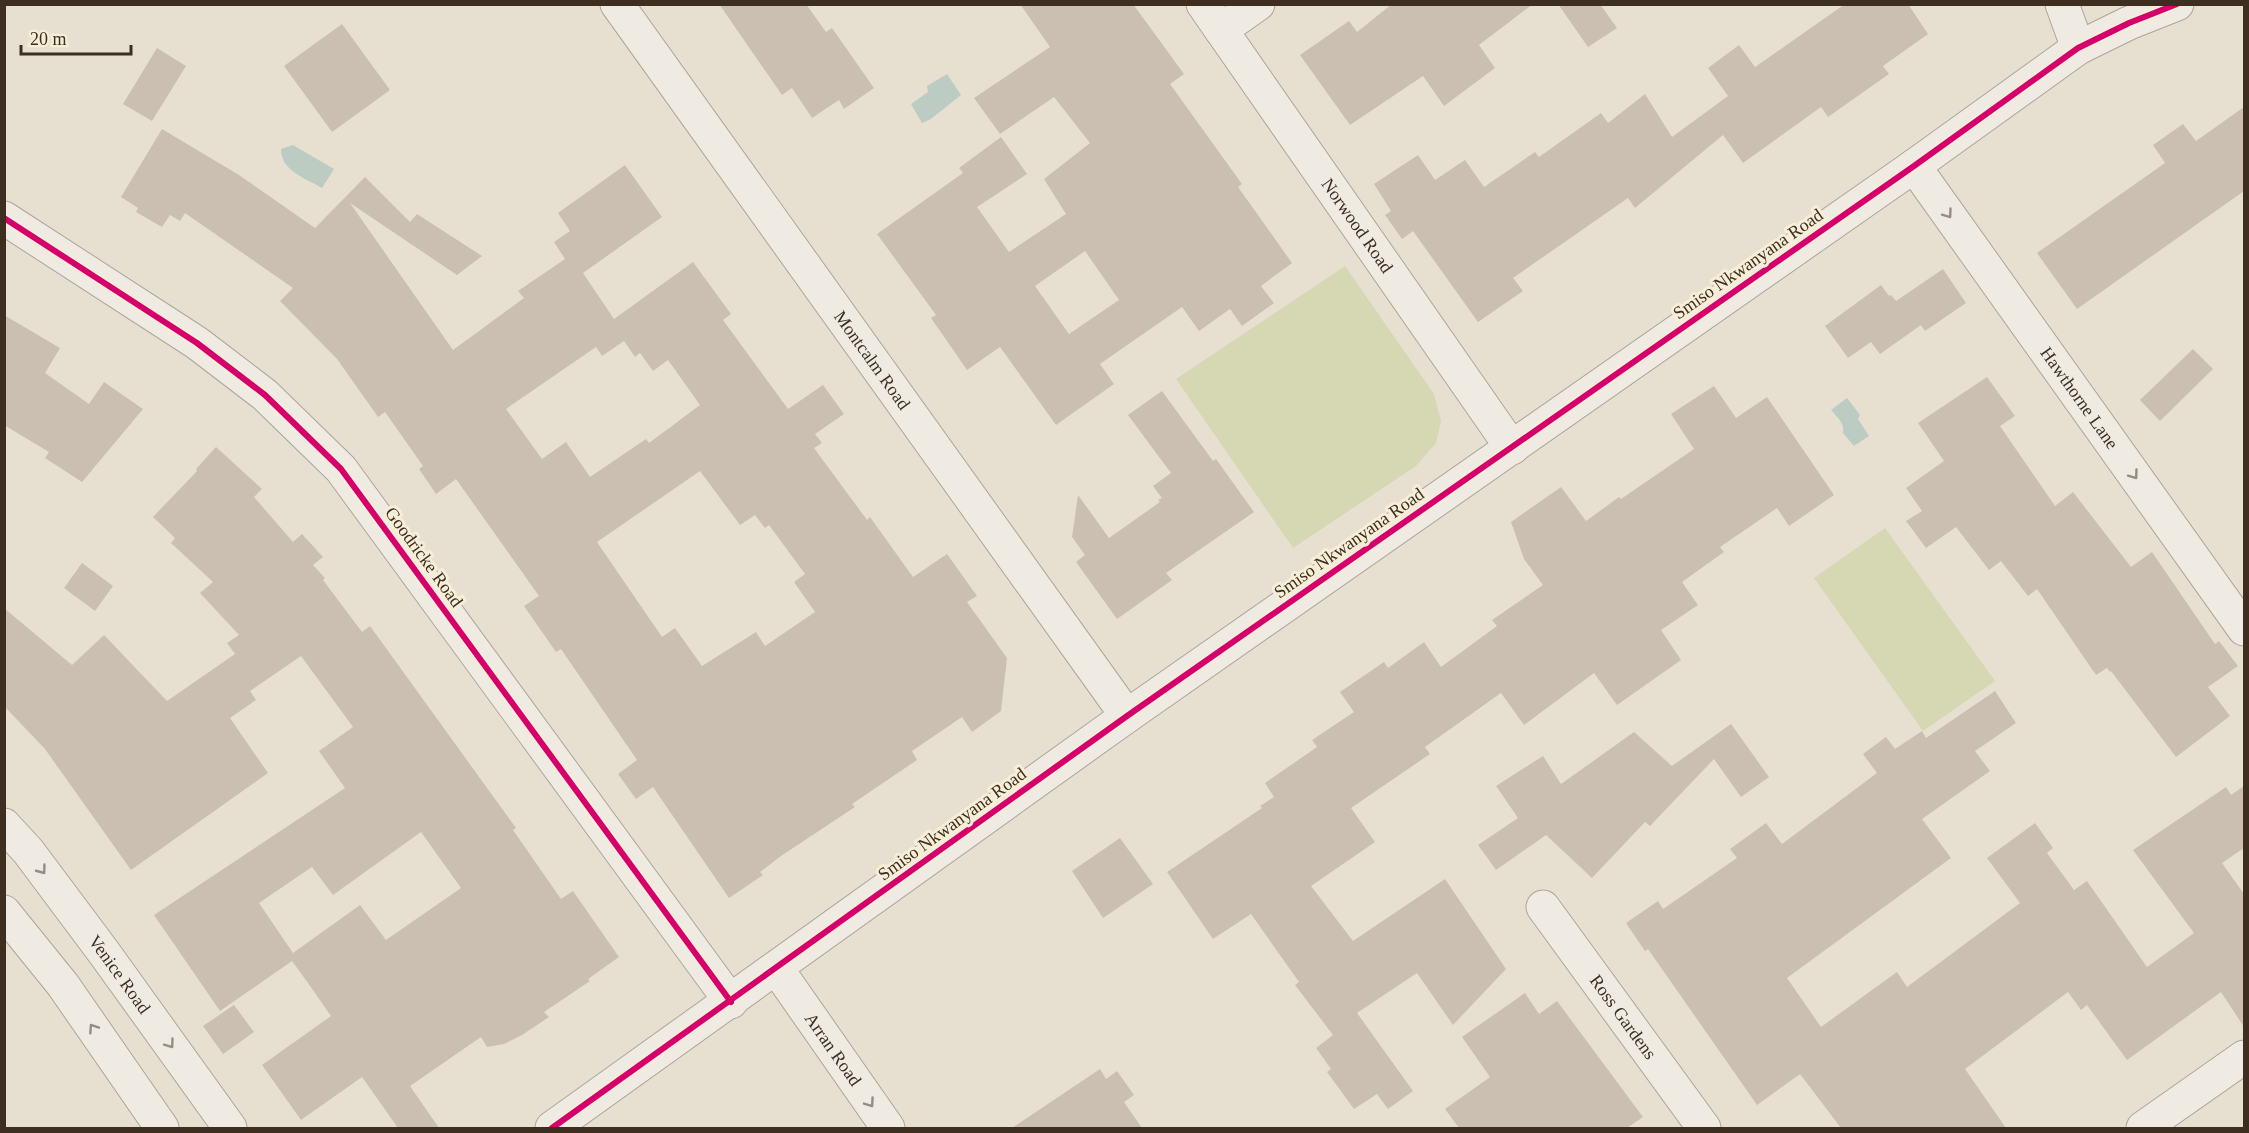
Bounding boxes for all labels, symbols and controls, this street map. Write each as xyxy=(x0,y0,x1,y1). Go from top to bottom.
scale bar xyxy=(21,18,130,56)
text: 20 m xyxy=(30,29,67,49)
street label: Norwood Road xyxy=(1317,175,1397,277)
street label: Smiso Nkwanyana Road xyxy=(1669,205,1827,323)
one-way arrow xyxy=(1941,207,1952,218)
street label: Montcalm Road xyxy=(830,307,914,413)
street label: Hawthorne Lane xyxy=(2036,343,2123,453)
one-way arrow xyxy=(2127,469,2138,480)
street label: Smiso Nkwanyana Road xyxy=(1270,484,1428,602)
street label: Goodricke Road xyxy=(381,503,467,611)
street label: Smiso Nkwanyana Road xyxy=(874,764,1030,884)
one-way arrow xyxy=(35,863,46,874)
street label: Venice Road xyxy=(85,931,154,1017)
street label: Ross Gardens xyxy=(1586,971,1660,1063)
street label: Arran Road xyxy=(801,1009,865,1090)
one-way arrow xyxy=(89,1024,100,1035)
one-way arrow xyxy=(163,1038,174,1049)
one-way arrow xyxy=(863,1096,874,1107)

